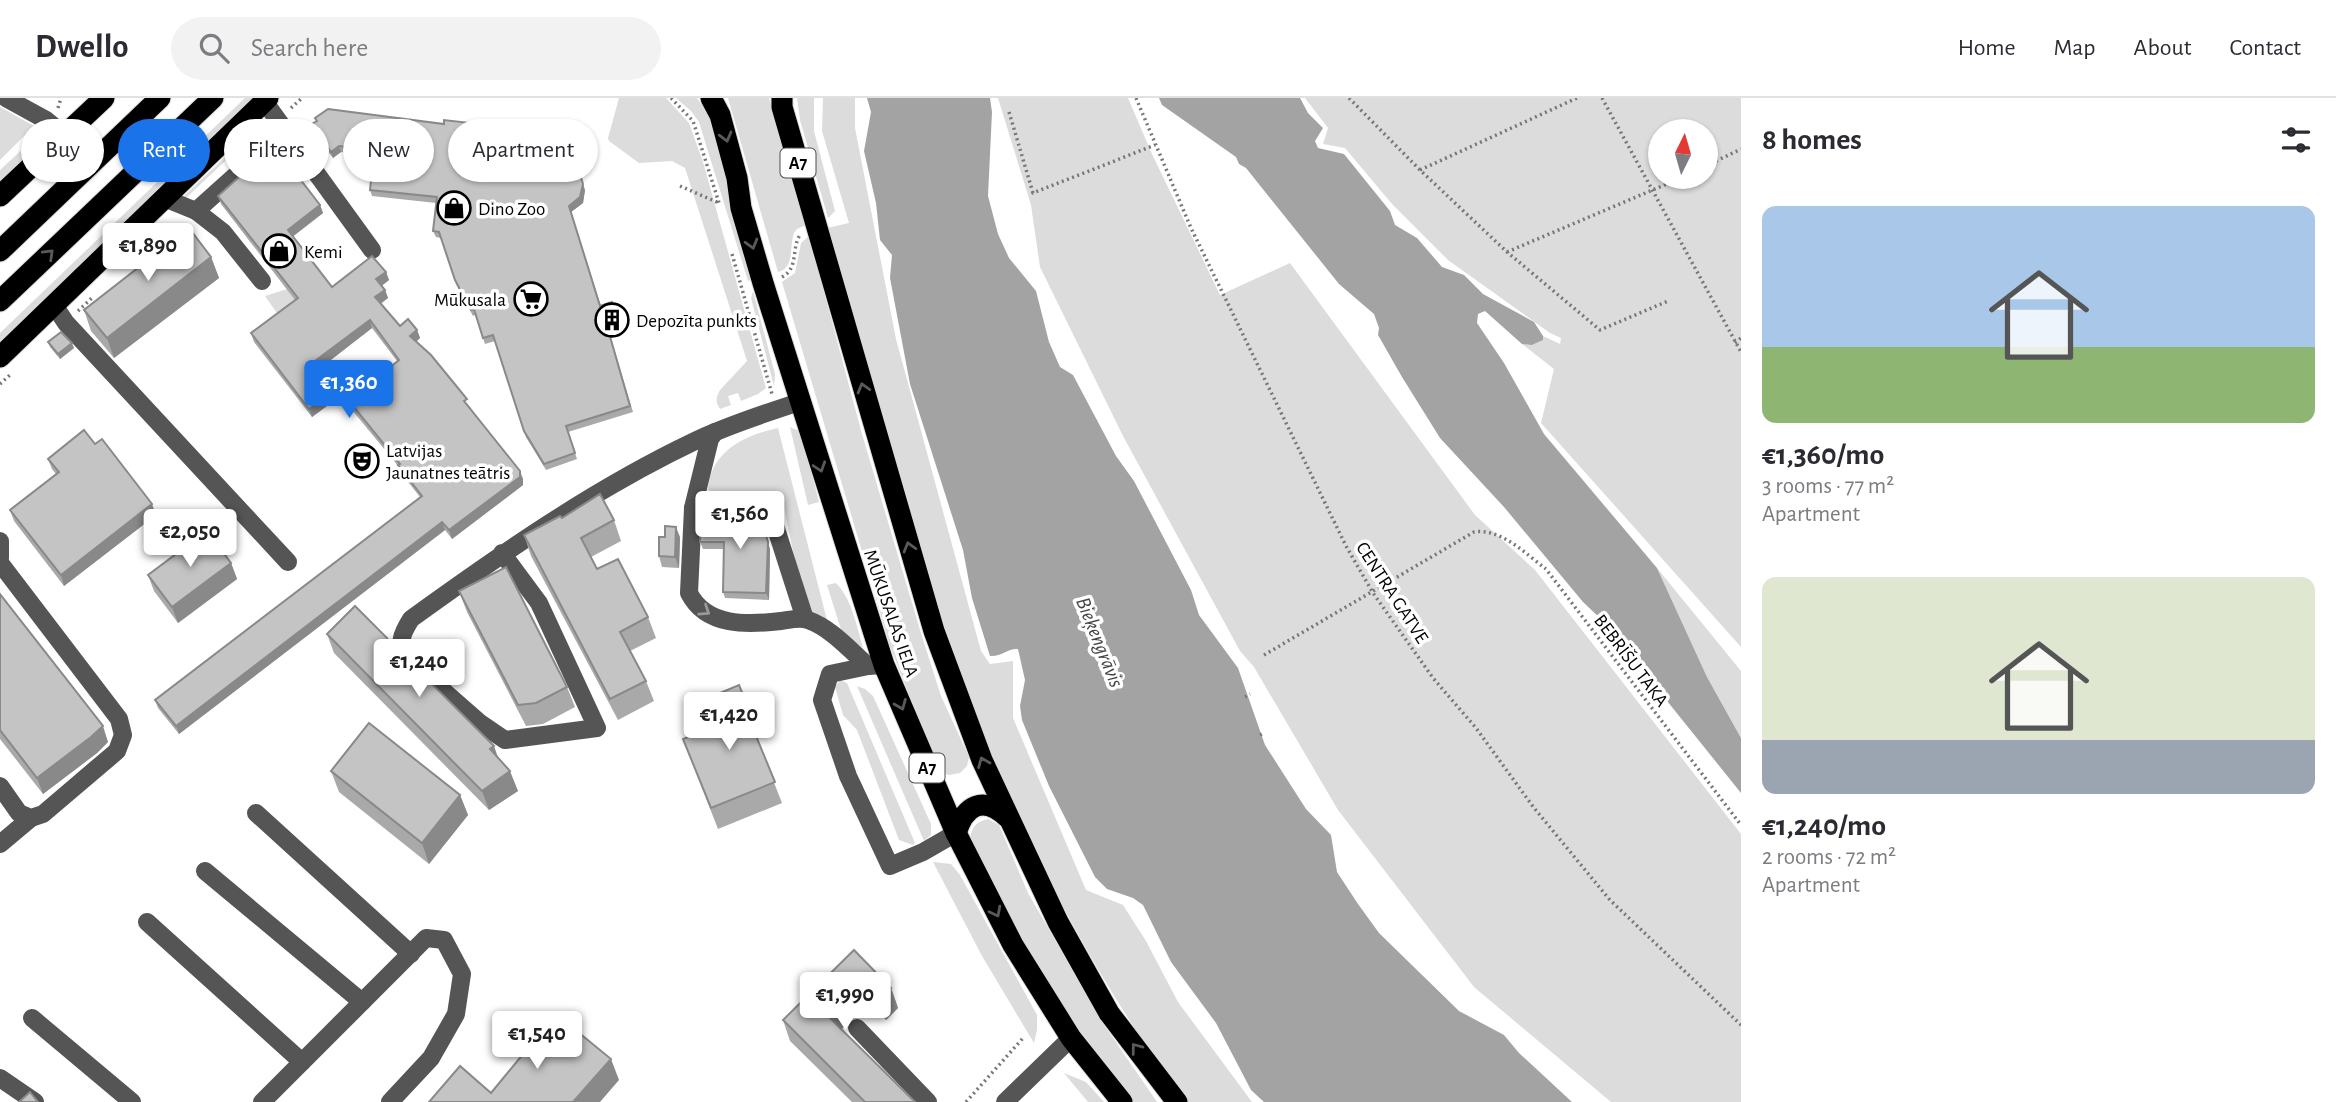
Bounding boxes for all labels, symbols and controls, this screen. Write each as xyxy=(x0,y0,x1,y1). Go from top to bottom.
search box xyxy=(171,17,661,80)
icon: search xyxy=(195,29,233,67)
text: Dwello xyxy=(35,31,129,64)
text: Search here xyxy=(251,35,368,61)
text: Home xyxy=(1958,36,2016,60)
text: Map xyxy=(2054,36,2096,60)
text: About xyxy=(2134,36,2191,60)
text: Contact xyxy=(2229,36,2301,60)
chip: Buy xyxy=(21,119,104,182)
chip: Rent xyxy=(118,119,210,182)
chip: Filters xyxy=(224,119,329,182)
chip: New xyxy=(343,119,434,182)
chip: Apartment xyxy=(448,119,598,182)
north arrow xyxy=(1648,119,1718,189)
map controls xyxy=(1648,119,1718,189)
icon: filters xyxy=(2277,121,2315,159)
text: 8 homes xyxy=(1762,125,1862,155)
one-way arrow xyxy=(718,131,733,143)
road number: A7 xyxy=(780,149,816,178)
shop icon: Dino Zoo xyxy=(435,189,473,227)
place label: Dino Zoo xyxy=(478,200,545,219)
pin: €1,890 xyxy=(91,223,205,283)
shop icon: Kemi xyxy=(260,232,298,270)
text: €1,890 xyxy=(119,234,177,257)
one-way arrow xyxy=(743,238,758,250)
place label: Kemi xyxy=(304,243,343,262)
one-way arrow xyxy=(41,249,54,262)
icon: home xyxy=(1976,252,2102,378)
supermarket icon: Mūkusala xyxy=(512,280,550,318)
place label: Mūkusala xyxy=(434,291,506,310)
building icon: Depozīta punkts xyxy=(593,301,631,339)
place label: Depozīta punkts xyxy=(636,312,757,331)
pin: €1,360 xyxy=(292,360,406,420)
text: €1,360 xyxy=(320,371,378,394)
one-way arrow xyxy=(856,382,871,394)
text: €1,360/mo xyxy=(1762,440,1884,470)
theatre icon: Latvijas Jaunatnes teātris xyxy=(343,442,381,480)
place label: Latvijas Jaunatnes teātris xyxy=(386,442,510,483)
one-way arrow xyxy=(812,460,826,472)
text: 3 rooms · 77 m² xyxy=(1762,475,1894,498)
pin: €1,560 xyxy=(683,491,797,551)
text: €1,560 xyxy=(711,502,769,525)
text: Apartment xyxy=(1762,503,1860,526)
pin: €2,050 xyxy=(133,510,247,569)
text: €2,050 xyxy=(160,520,220,543)
street label: CENTRA GATVE xyxy=(1352,539,1431,647)
one-way arrow xyxy=(903,541,918,553)
street label: MŪKUSALAS IELA xyxy=(860,547,922,680)
water label: Bieķengrāvis xyxy=(1070,594,1127,691)
one-way arrow xyxy=(697,603,710,615)
street label: BEBRĪŠU TAKA xyxy=(1590,610,1673,710)
icon: home xyxy=(1976,623,2102,749)
pin: €1,240 xyxy=(362,640,476,699)
text: €1,240 xyxy=(390,650,448,673)
pin: €1,420 xyxy=(672,692,786,752)
one-way arrow xyxy=(892,699,906,711)
text: €1,420 xyxy=(700,703,758,726)
road number: A7 xyxy=(909,754,944,782)
one-way arrow xyxy=(977,756,991,768)
text: €1,240/mo xyxy=(1762,811,1886,841)
text: 2 rooms · 72 m² xyxy=(1762,846,1896,869)
text: Apartment xyxy=(1762,874,1860,897)
one-way arrow xyxy=(987,905,1001,917)
pin: €1,990 xyxy=(788,972,902,1032)
text: €1,990 xyxy=(816,983,874,1006)
pin: €1,540 xyxy=(480,1012,594,1071)
text: €1,540 xyxy=(508,1022,566,1045)
one-way arrow xyxy=(1132,1043,1144,1056)

